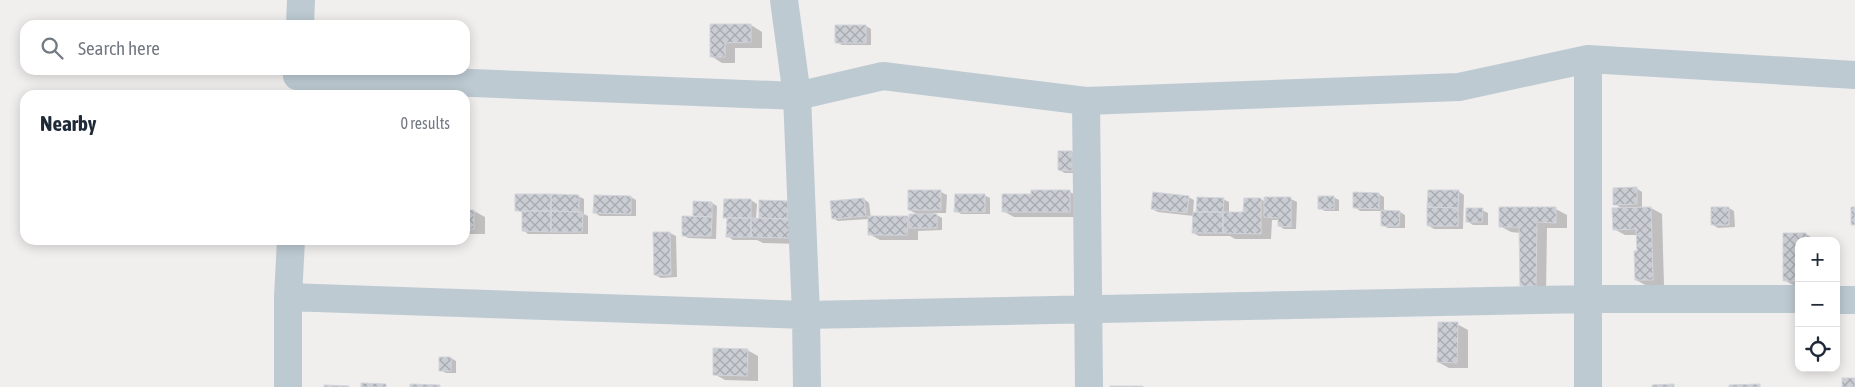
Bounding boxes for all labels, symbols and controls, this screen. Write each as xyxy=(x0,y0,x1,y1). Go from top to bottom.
search box xyxy=(20,20,470,75)
icon: search xyxy=(38,34,66,62)
text: Search here xyxy=(78,37,160,59)
text: Nearby xyxy=(40,111,96,135)
text: 0 results xyxy=(400,114,450,132)
map controls xyxy=(1795,237,1840,372)
button: + xyxy=(1795,237,1840,282)
button: − xyxy=(1795,282,1840,327)
button: locate xyxy=(1795,327,1840,372)

